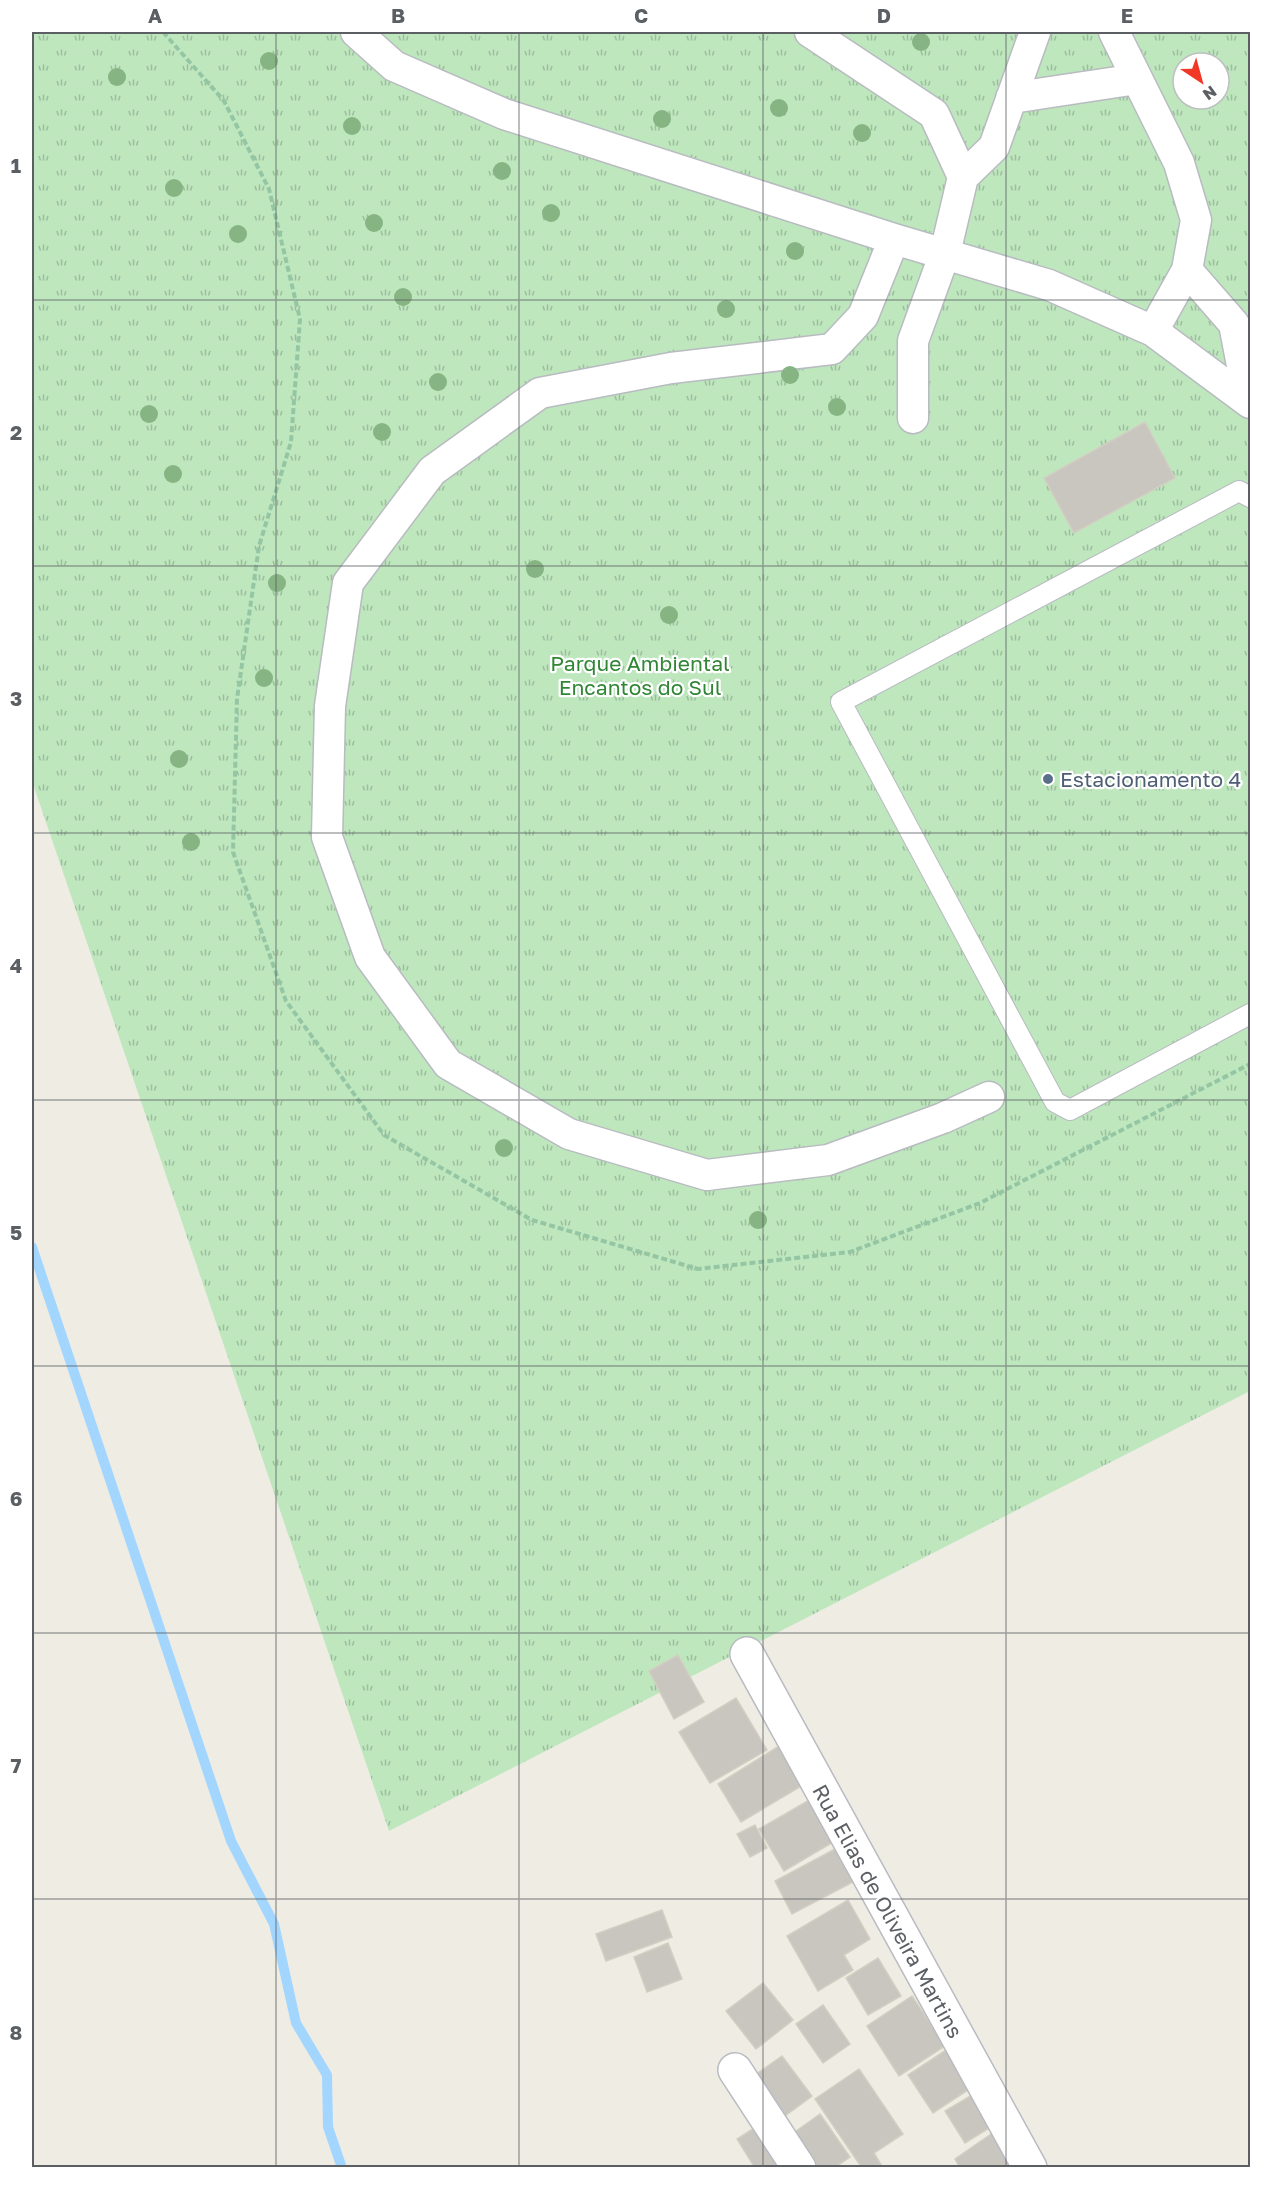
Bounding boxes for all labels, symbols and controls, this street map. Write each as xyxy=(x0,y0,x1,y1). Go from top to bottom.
text: A xyxy=(148,3,162,27)
text: B xyxy=(391,3,405,27)
text: C xyxy=(634,3,648,27)
text: D xyxy=(877,3,891,27)
text: E xyxy=(1121,3,1133,27)
north arrow xyxy=(1171,51,1231,111)
text: N xyxy=(1199,81,1221,105)
text: 1 xyxy=(11,153,21,177)
text: 2 xyxy=(10,420,22,444)
park label: Parque Ambiental Encantos do Sul xyxy=(550,650,730,700)
text: 3 xyxy=(10,686,22,710)
place label: Estacionamento 4 xyxy=(1060,766,1241,792)
marker: Estacionamento 4 xyxy=(1041,772,1055,786)
text: 4 xyxy=(10,953,22,977)
text: 5 xyxy=(10,1220,22,1244)
text: 6 xyxy=(10,1486,22,1510)
text: 7 xyxy=(11,1753,22,1777)
street label: Rua Elias de Oliveira Martins xyxy=(807,1780,969,2042)
text: 8 xyxy=(10,2020,22,2044)

